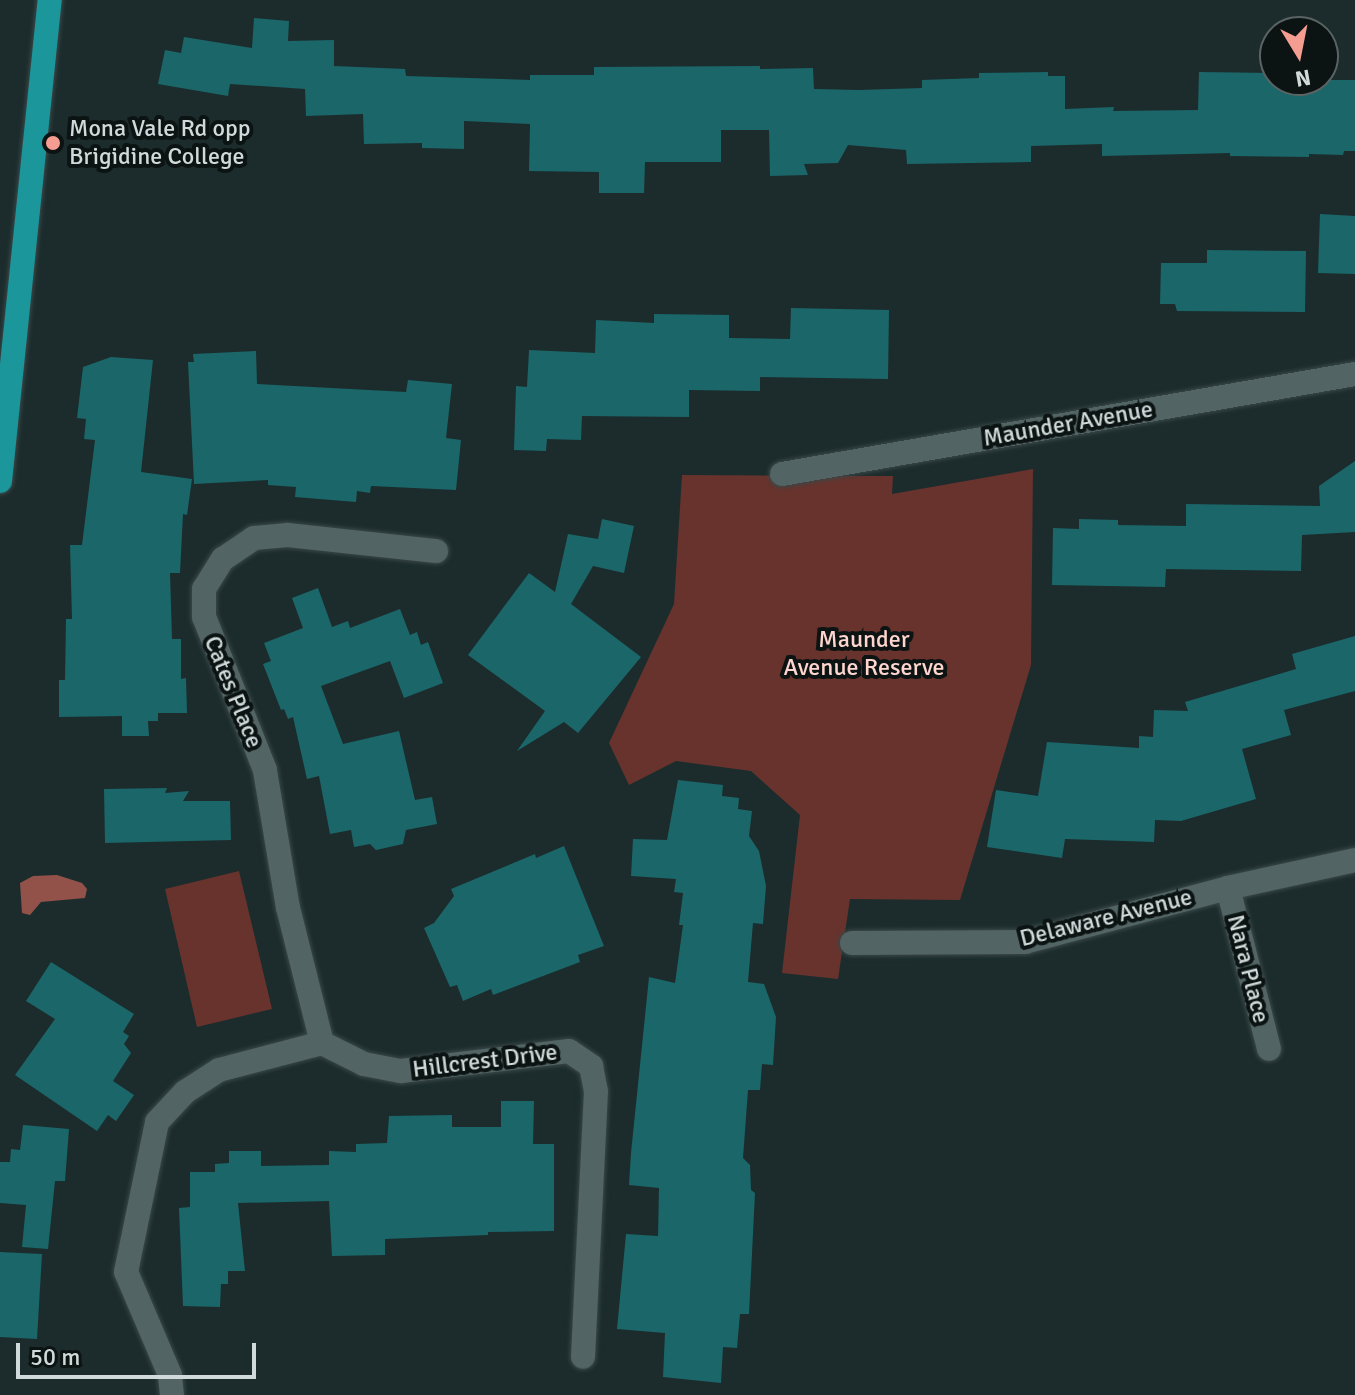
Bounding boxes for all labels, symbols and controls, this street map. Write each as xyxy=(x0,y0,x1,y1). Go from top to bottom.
north arrow xyxy=(1259,16,1339,96)
text: N xyxy=(1293,64,1313,93)
place label: Mona Vale Rd opp Brigidine College xyxy=(69,115,250,171)
marker: Mona Vale Rd opp Brigidine College xyxy=(44,134,62,152)
street label: Maunder Avenue xyxy=(981,395,1155,453)
park label: Maunder Avenue Reserve xyxy=(783,626,945,682)
street label: Cates Place xyxy=(198,632,268,752)
street label: Delaware Avenue xyxy=(1017,883,1195,953)
street label: Nara Place xyxy=(1221,912,1275,1026)
street label: Hillcrest Drive xyxy=(411,1038,559,1084)
scale bar xyxy=(20,1327,260,1377)
text: 50 m xyxy=(30,1342,80,1372)

